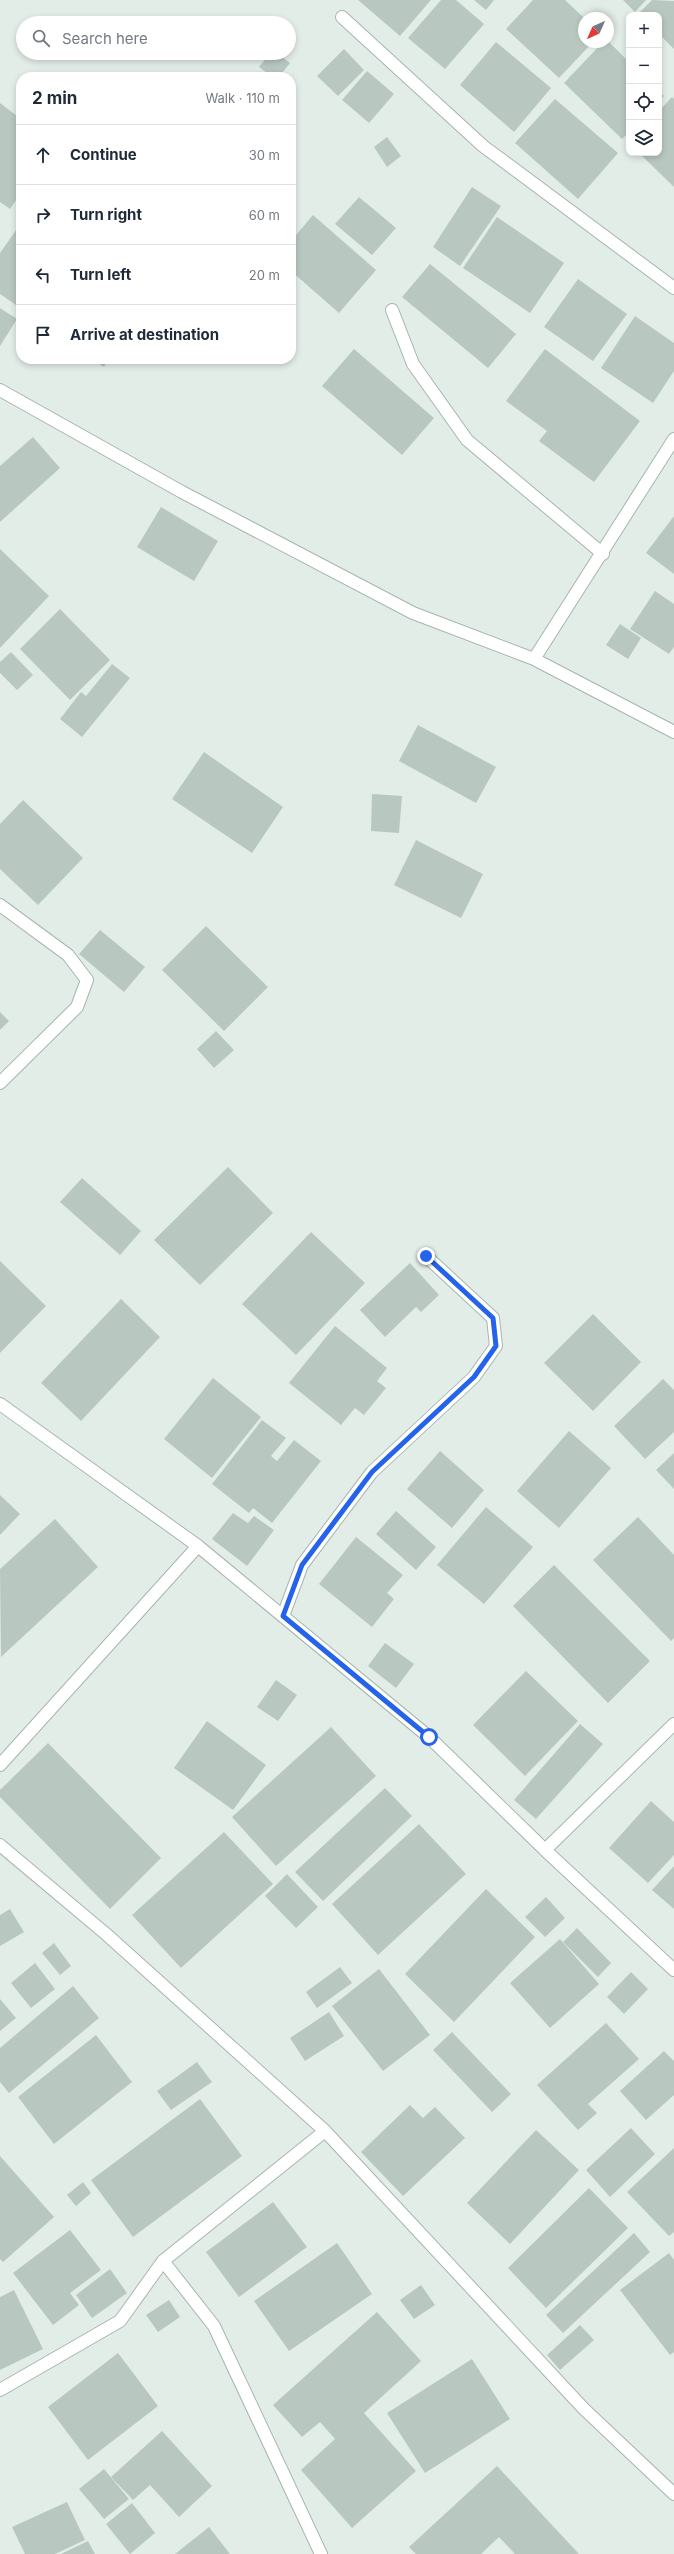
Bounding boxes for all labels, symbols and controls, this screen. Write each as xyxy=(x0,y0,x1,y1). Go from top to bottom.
north arrow xyxy=(578,12,614,48)
map controls xyxy=(626,12,662,156)
button: + xyxy=(626,12,662,48)
search box xyxy=(16,16,296,60)
icon: search xyxy=(30,27,52,49)
text: Search here xyxy=(62,29,148,48)
button: − xyxy=(626,48,662,84)
button: locate xyxy=(626,84,662,120)
text: 2 min xyxy=(32,88,77,108)
text: Walk · 110 m xyxy=(205,90,280,106)
button: layers xyxy=(626,120,662,156)
icon: ahead xyxy=(32,144,54,166)
text: Continue xyxy=(70,145,137,164)
text: 30 m xyxy=(249,147,280,163)
icon: right xyxy=(32,204,54,226)
text: Turn right xyxy=(70,205,142,224)
text: 60 m xyxy=(249,207,280,223)
icon: left xyxy=(32,264,54,286)
text: Turn left xyxy=(70,265,131,284)
text: 20 m xyxy=(249,267,280,283)
icon: arrive xyxy=(32,324,54,346)
text: Arrive at destination xyxy=(70,325,219,344)
route end xyxy=(417,1247,435,1265)
route start xyxy=(420,1728,438,1746)

